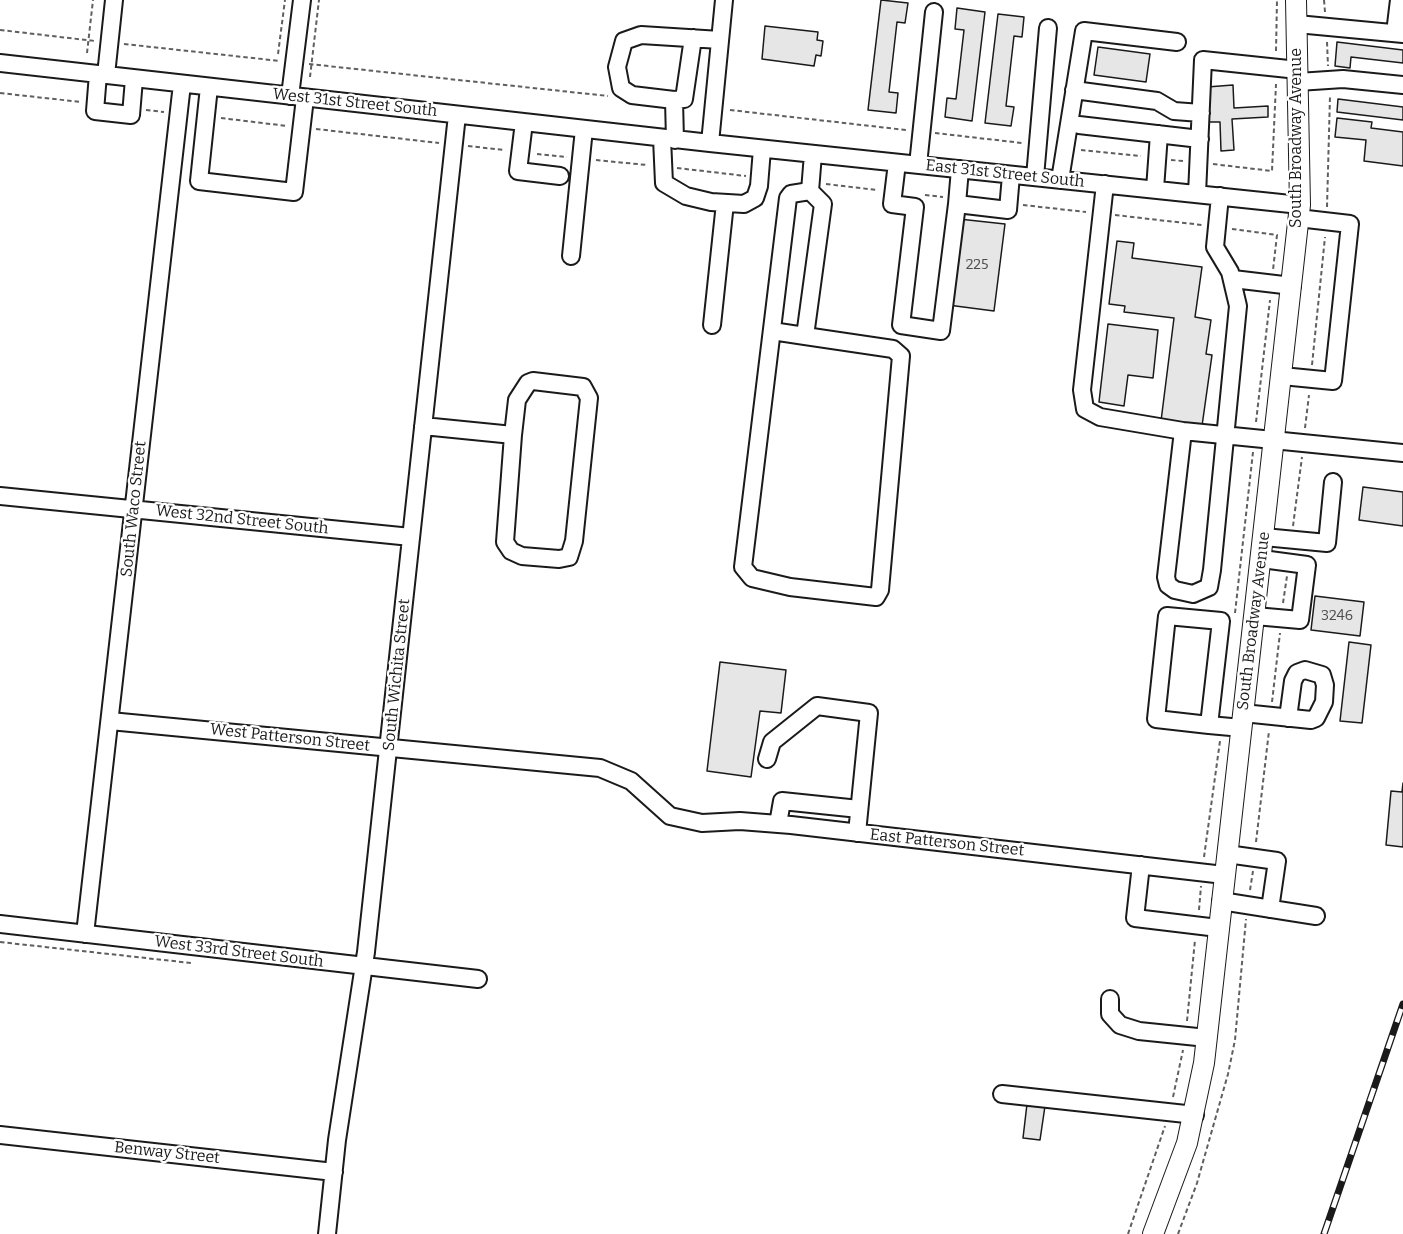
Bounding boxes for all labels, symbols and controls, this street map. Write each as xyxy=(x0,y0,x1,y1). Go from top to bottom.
street label: South Broadway Avenue xyxy=(1287,48,1307,228)
street label: West 31st Street South xyxy=(272,85,438,121)
street label: East 31st Street South xyxy=(925,156,1085,192)
house number: 225 xyxy=(966,257,988,273)
street label: South Waco Street xyxy=(117,440,151,578)
street label: West 32nd Street South xyxy=(155,501,329,539)
street label: South Broadway Avenue xyxy=(1234,531,1274,711)
street label: South Wichita Street xyxy=(379,598,415,752)
house number: 3246 xyxy=(1321,608,1353,624)
street label: West Patterson Street xyxy=(209,720,371,756)
street label: East Patterson Street xyxy=(869,825,1025,861)
street label: West 33rd Street South xyxy=(153,932,325,972)
street label: Benway Street xyxy=(113,1138,221,1168)

